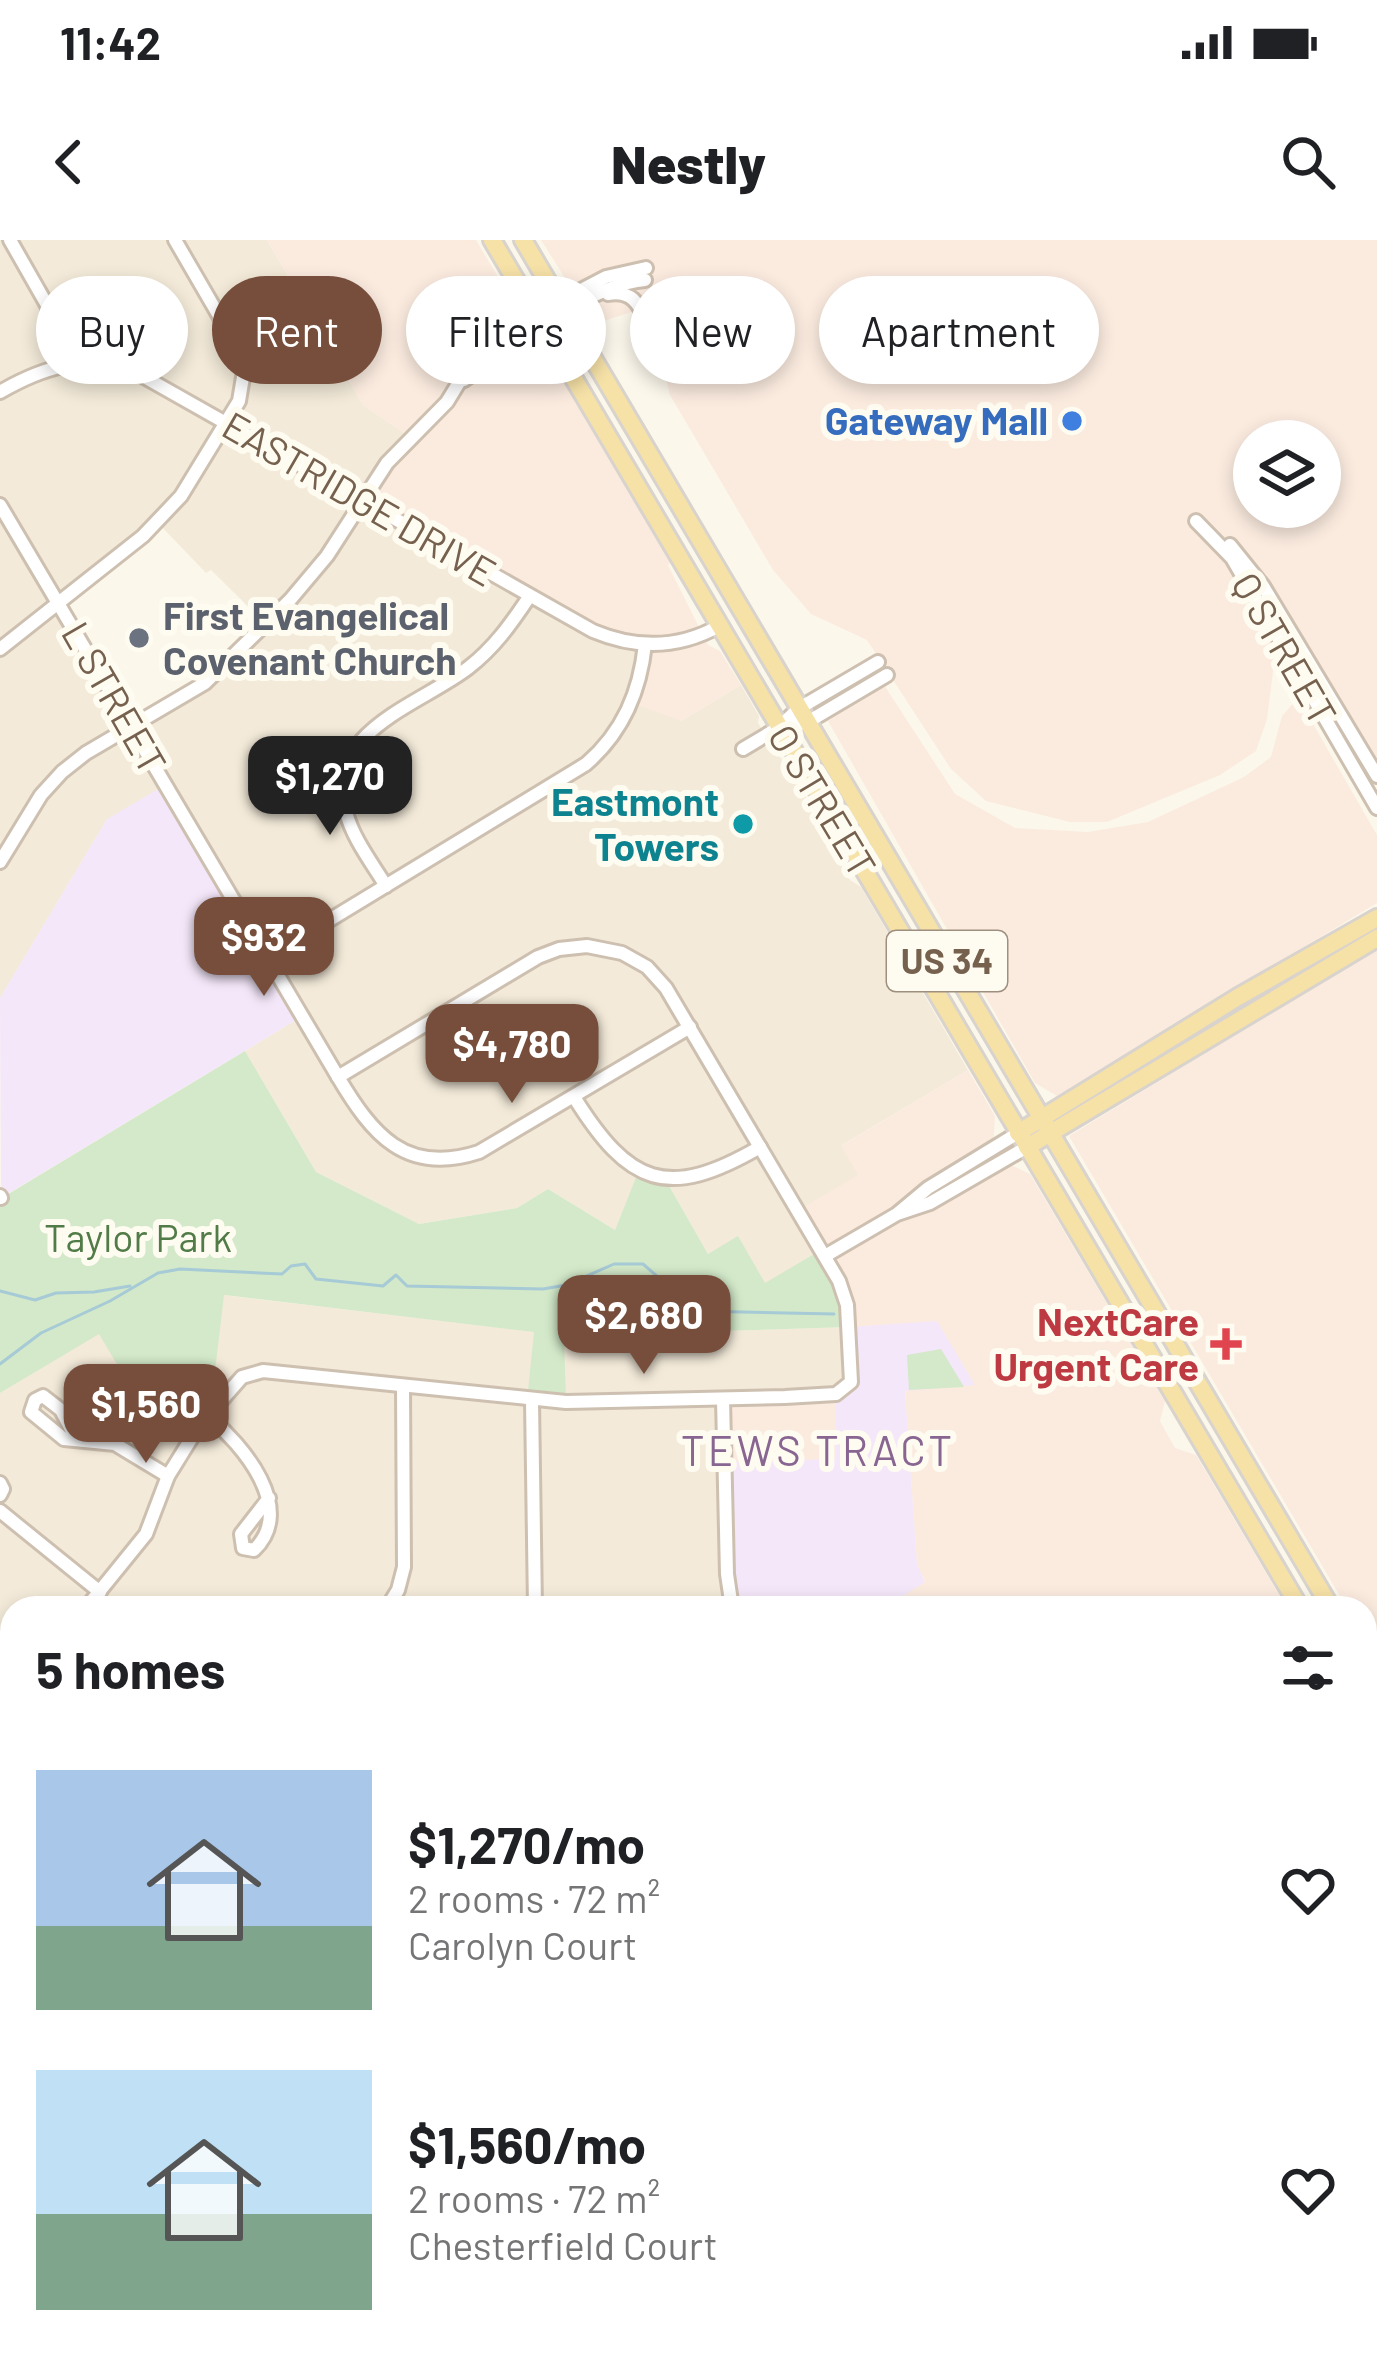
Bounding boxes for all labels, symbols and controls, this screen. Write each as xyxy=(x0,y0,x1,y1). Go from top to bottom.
text: 11:42 xyxy=(60,15,161,69)
icon: back xyxy=(36,129,102,195)
icon: search xyxy=(1275,129,1341,195)
text: Nestly xyxy=(611,130,766,195)
chip: Buy xyxy=(36,276,188,384)
chip: Rent xyxy=(212,276,382,384)
chip: Filters xyxy=(406,276,606,384)
chip: New xyxy=(630,276,795,384)
chip: Apartment xyxy=(819,276,1099,384)
place label: Gateway Mall xyxy=(825,396,1048,443)
street label: EASTRIDGE DRIVE xyxy=(215,400,505,595)
marker: Gateway Mall xyxy=(1059,408,1085,434)
map controls xyxy=(1233,420,1341,528)
button: layers xyxy=(1233,420,1341,528)
street label: Q STREET xyxy=(1223,564,1348,733)
place label: First Evangelical Covenant Church xyxy=(163,591,456,683)
street label: L STREET xyxy=(53,613,177,781)
marker: First Evangelical Covenant Church xyxy=(126,625,152,651)
street label: O STREET xyxy=(760,715,887,885)
pin: $1,270 xyxy=(232,736,428,838)
text: $1,270 xyxy=(275,751,385,798)
place label: Eastmont Towers xyxy=(551,777,719,869)
marker: Eastmont Towers xyxy=(730,811,756,837)
pin: $932 xyxy=(193,897,335,999)
text: $932 xyxy=(221,912,307,959)
road number: US 34 xyxy=(887,931,1007,991)
pin: $4,780 xyxy=(414,1004,610,1106)
text: $4,780 xyxy=(453,1019,571,1066)
park label: Taylor Park xyxy=(44,1213,232,1260)
pin: $2,680 xyxy=(546,1275,742,1377)
text: $2,680 xyxy=(585,1290,703,1337)
place label: NextCare Urgent Care xyxy=(994,1297,1199,1389)
marker: NextCare Urgent Care xyxy=(1210,1328,1242,1360)
pin: $1,560 xyxy=(48,1364,244,1466)
text: $1,560 xyxy=(91,1379,201,1426)
district label: TEWS TRACT xyxy=(681,1424,955,1474)
icon: filters xyxy=(1275,1635,1341,1701)
text: 5 homes xyxy=(36,1638,225,1699)
text: $1,270/mo xyxy=(408,1813,645,1874)
icon: home xyxy=(132,1818,276,1962)
icon: heart xyxy=(1275,1857,1341,1923)
text: 2 rooms · 72 m² xyxy=(408,1874,660,1921)
text: Carolyn Court xyxy=(408,1921,637,1968)
text: $1,560/mo xyxy=(408,2113,646,2174)
icon: home xyxy=(132,2118,276,2262)
icon: heart xyxy=(1275,2157,1341,2223)
text: 2 rooms · 72 m² xyxy=(408,2174,660,2221)
text: Chesterfield Court xyxy=(408,2221,718,2268)

